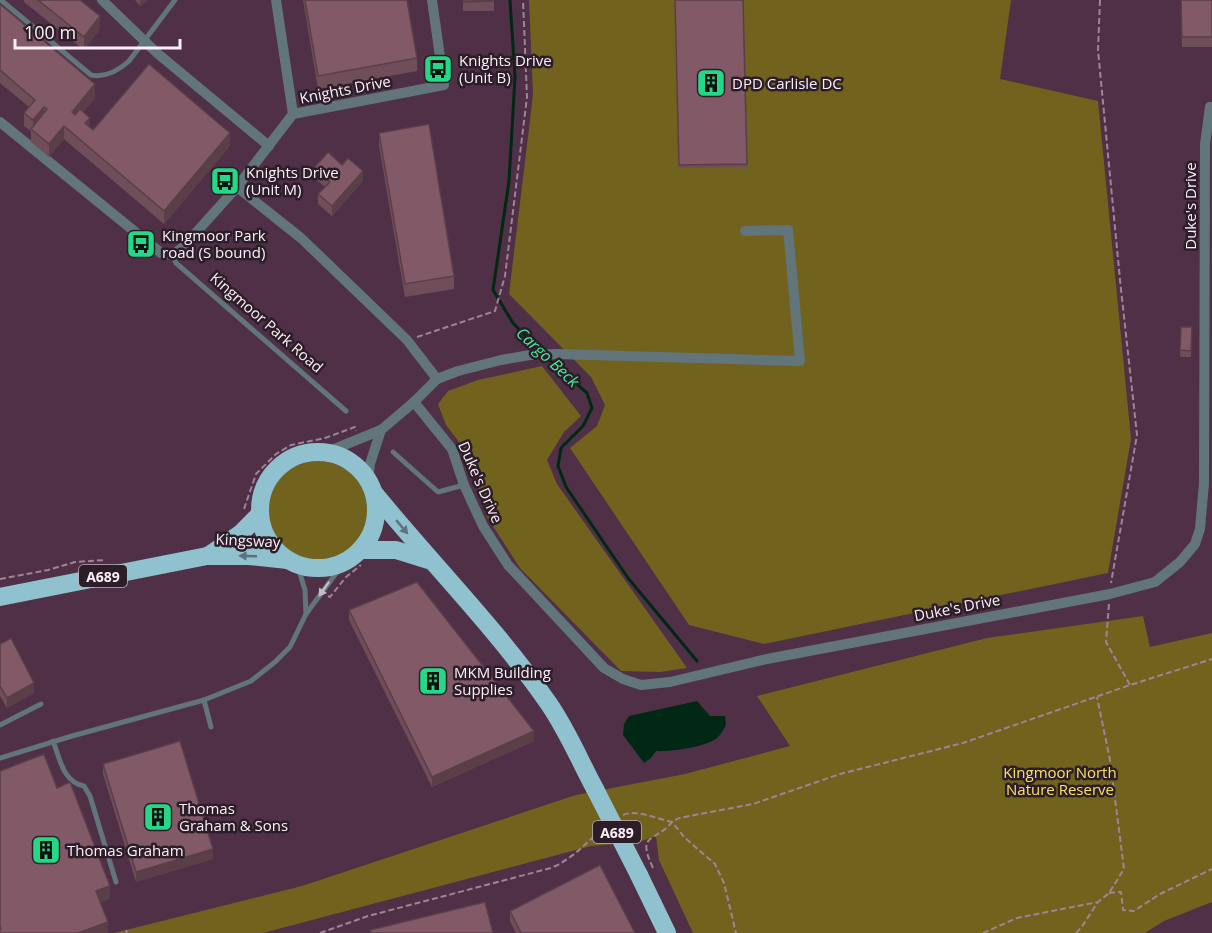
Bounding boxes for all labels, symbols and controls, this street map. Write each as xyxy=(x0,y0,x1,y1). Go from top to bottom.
scale bar xyxy=(15,12,180,50)
text: 100 m xyxy=(24,20,76,44)
place label: Knights Drive (Unit B) xyxy=(459,50,552,87)
bus stop icon: Knights Drive (Unit B) xyxy=(422,53,454,85)
building icon: DPD Carlisle DC xyxy=(695,67,727,99)
street label: Knights Drive xyxy=(298,70,392,108)
place label: DPD Carlisle DC xyxy=(732,73,842,93)
place label: Knights Drive (Unit M) xyxy=(246,162,339,199)
street label: Duke's Drive xyxy=(1180,162,1200,250)
bus stop icon: Knights Drive (Unit M) xyxy=(209,165,241,197)
place label: Kingmoor Park road (S bound) xyxy=(162,225,266,262)
bus stop icon: Kingmoor Park road (S bound) xyxy=(125,228,157,260)
street label: Kingmoor Park Road xyxy=(206,267,328,377)
water label: Cargo Beck xyxy=(512,322,585,393)
street label: Duke's Drive xyxy=(454,438,508,526)
one-way arrow xyxy=(395,519,408,534)
street label: Kingsway xyxy=(215,528,281,552)
one-way arrow xyxy=(238,552,257,561)
road number: A689 xyxy=(79,565,127,587)
one-way arrow xyxy=(319,581,331,597)
street label: Duke's Drive xyxy=(912,589,1002,625)
place label: MKM Building Supplies xyxy=(454,662,551,699)
building icon: MKM Building Supplies xyxy=(417,665,449,697)
park label: Kingmoor North Nature Reserve xyxy=(1003,762,1117,799)
place label: Thomas Graham & Sons xyxy=(179,798,288,835)
building icon: Thomas Graham & Sons xyxy=(142,801,174,833)
road number: A689 xyxy=(593,821,641,843)
building icon: Thomas Graham xyxy=(30,834,62,866)
place label: Thomas Graham xyxy=(67,840,184,860)

